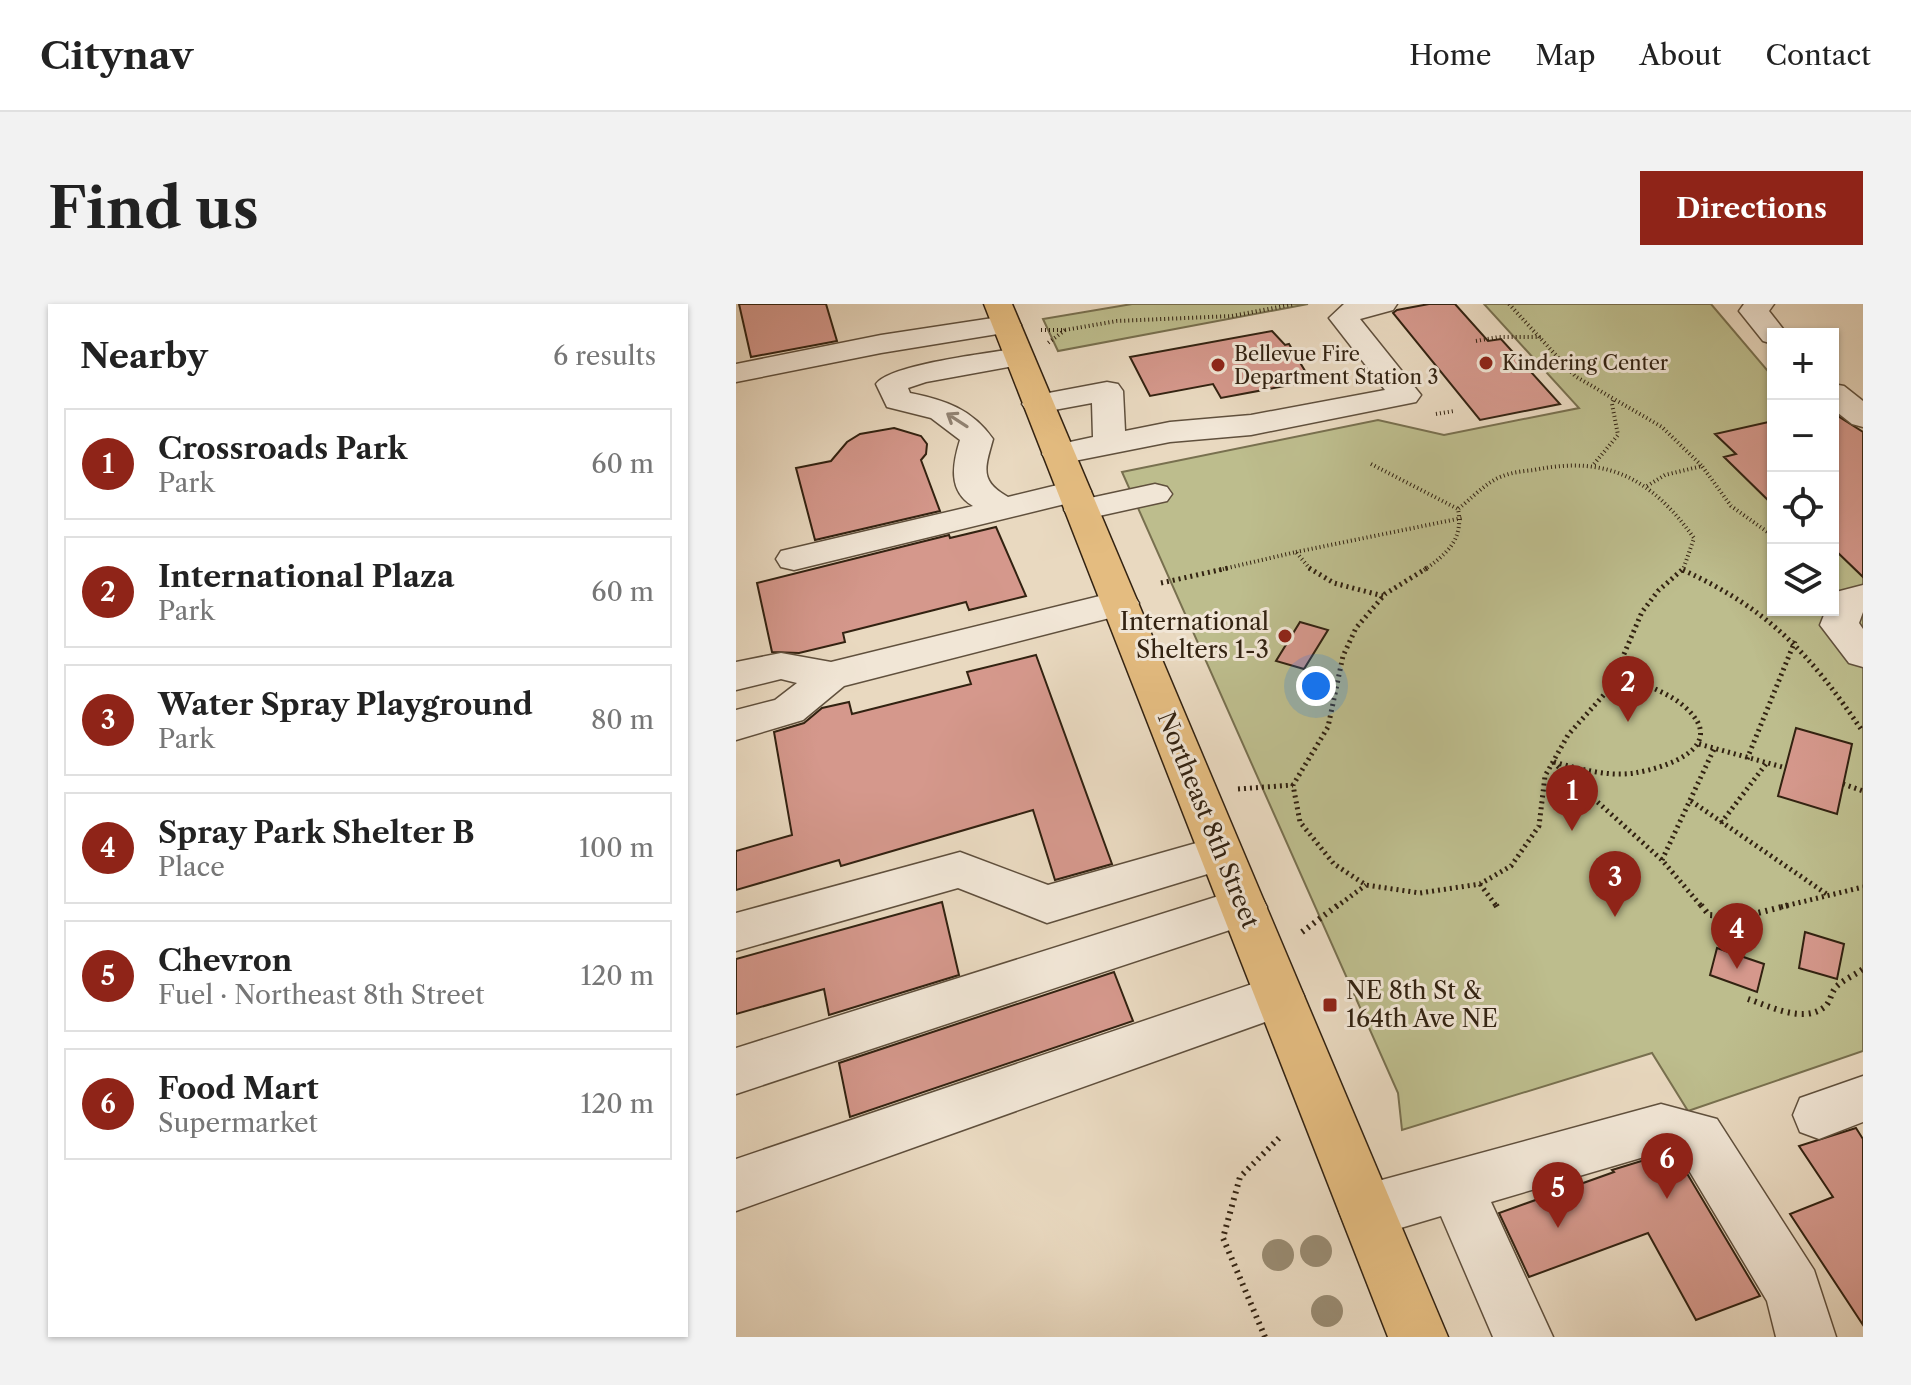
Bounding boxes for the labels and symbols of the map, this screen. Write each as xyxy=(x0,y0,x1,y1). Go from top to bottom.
place label: Bellevue Fire Department Station 3 xyxy=(1234,342,1438,389)
place label: Kindering Center xyxy=(1502,351,1669,375)
marker: Kindering Center xyxy=(1477,354,1495,372)
marker: Bellevue Fire Department Station 3 xyxy=(1209,356,1227,374)
one-way arrow xyxy=(946,411,968,428)
place label: International Shelters 1-3 xyxy=(1120,607,1269,664)
marker: International Shelters 1-3 xyxy=(1276,627,1294,645)
pin: 2 xyxy=(1602,656,1654,722)
your location xyxy=(1296,666,1336,706)
street label: Northeast 8th Street xyxy=(1152,707,1265,933)
pin: 1 xyxy=(1546,765,1598,831)
pin: 3 xyxy=(1589,851,1641,917)
pin: 4 xyxy=(1711,903,1763,969)
place label: NE 8th St & 164th Ave NE xyxy=(1346,976,1498,1033)
marker: NE 8th St & 164th Ave NE xyxy=(1321,996,1339,1014)
pin: 6 xyxy=(1641,1133,1693,1199)
pin: 5 xyxy=(1532,1162,1584,1228)

